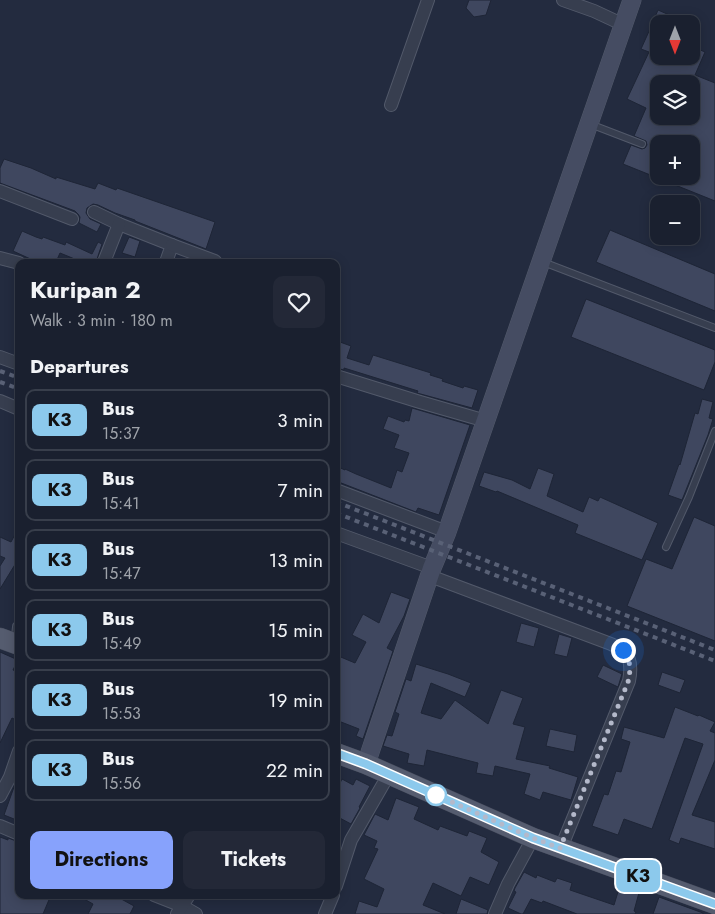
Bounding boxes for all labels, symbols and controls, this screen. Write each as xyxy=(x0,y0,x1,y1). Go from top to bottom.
north arrow xyxy=(650,15,700,65)
map controls xyxy=(650,15,700,245)
button: layers xyxy=(650,75,700,125)
button: + xyxy=(650,135,700,185)
button: − xyxy=(650,195,700,245)
text: Kuripan 2 xyxy=(30,272,141,307)
button: heart xyxy=(273,276,325,328)
text: Walk · 3 min · 180 m xyxy=(30,309,173,332)
text: Departures xyxy=(30,353,129,380)
text: Bus xyxy=(102,395,134,422)
text: K3 xyxy=(48,407,71,433)
text: 3 min xyxy=(277,407,323,434)
text: 15:37 xyxy=(102,422,140,445)
text: Bus xyxy=(102,465,134,492)
text: K3 xyxy=(48,477,71,503)
text: 7 min xyxy=(278,477,323,504)
text: 15:41 xyxy=(102,492,140,515)
text: Bus xyxy=(102,535,134,562)
text: K3 xyxy=(48,547,71,573)
text: 13 min xyxy=(269,547,323,574)
text: 15:47 xyxy=(102,562,141,585)
text: Bus xyxy=(102,605,134,632)
text: K3 xyxy=(48,617,71,643)
text: 15 min xyxy=(268,617,323,644)
text: 15:49 xyxy=(102,632,142,655)
your location xyxy=(611,638,636,663)
text: Bus xyxy=(102,675,134,702)
text: K3 xyxy=(48,687,71,713)
text: 19 min xyxy=(268,687,323,714)
text: 15:53 xyxy=(102,702,141,725)
text: Bus xyxy=(102,745,134,772)
text: K3 xyxy=(48,757,71,783)
text: 22 min xyxy=(266,757,323,784)
text: 15:56 xyxy=(102,772,141,795)
unlabelled marker xyxy=(425,784,447,806)
button: Directions xyxy=(30,831,173,889)
button: Tickets xyxy=(183,831,325,889)
line badge: K3 xyxy=(616,860,660,892)
text: K3 xyxy=(626,863,650,889)

